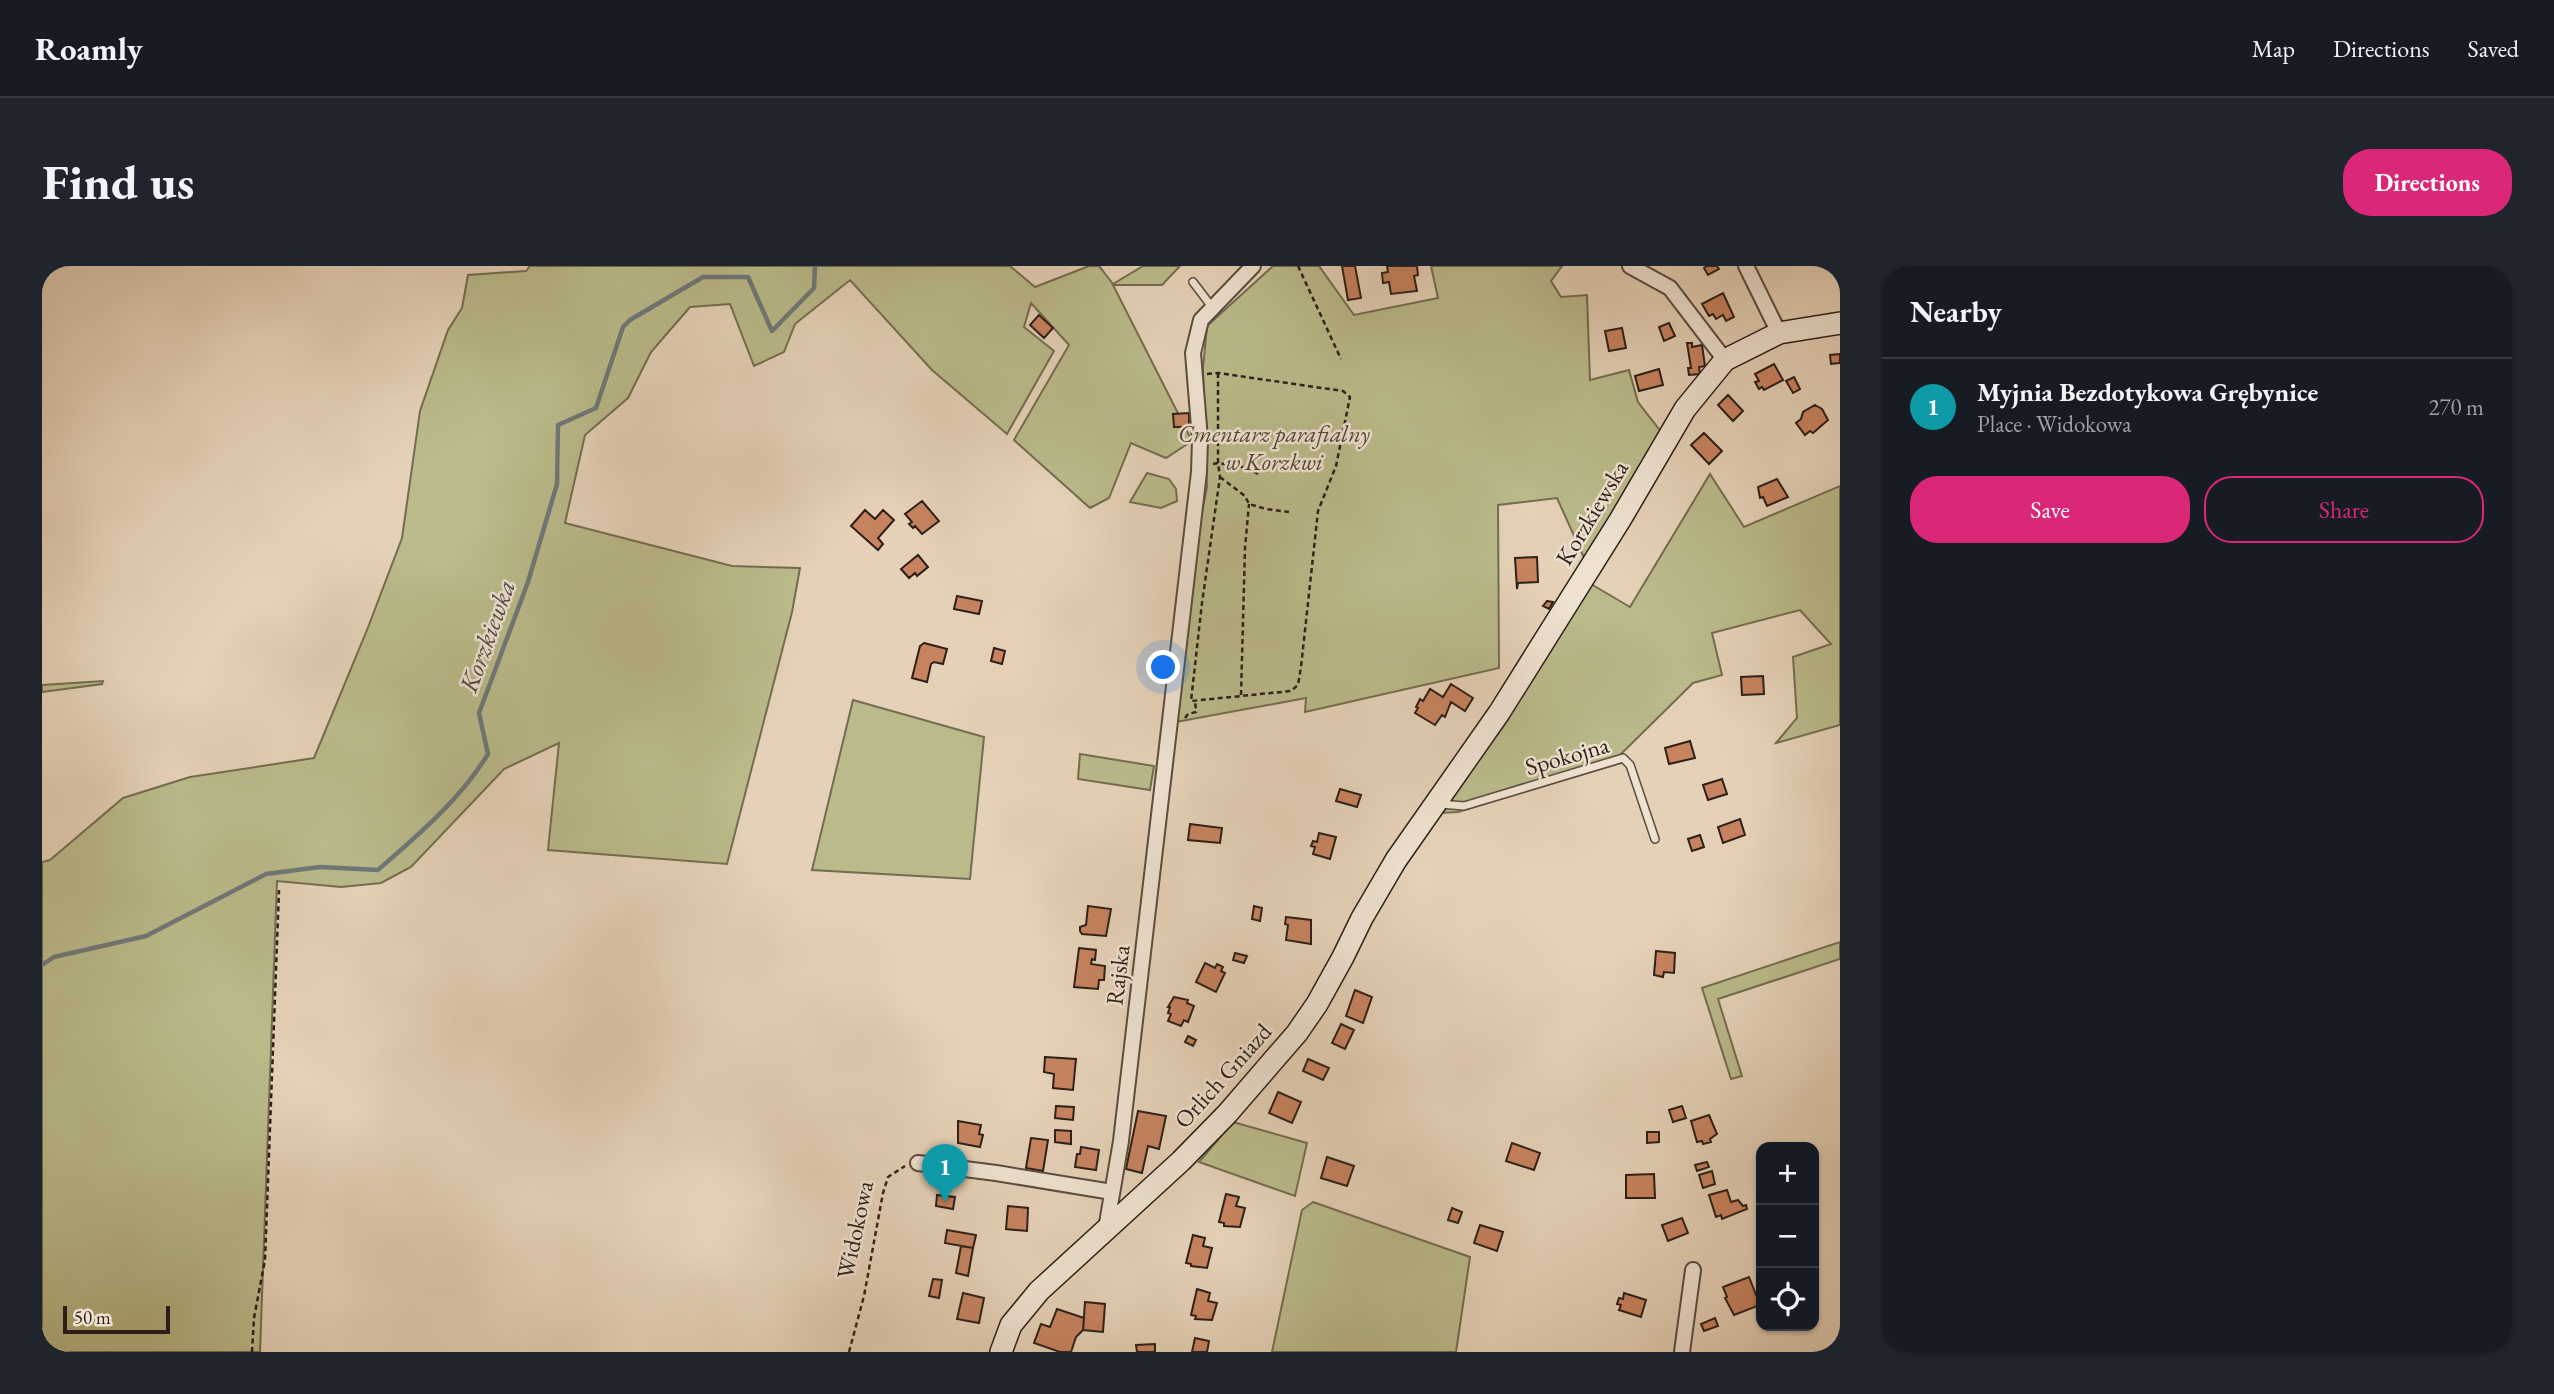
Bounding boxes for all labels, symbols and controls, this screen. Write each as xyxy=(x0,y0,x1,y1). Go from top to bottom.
text: Roamly xyxy=(35,27,143,70)
text: Map xyxy=(2252,33,2295,64)
text: Directions xyxy=(2333,33,2430,64)
text: Saved xyxy=(2468,33,2519,64)
button: Directions xyxy=(2343,149,2512,216)
text: Find us xyxy=(42,150,194,214)
text: Nearby xyxy=(1910,292,2002,331)
text: Myjnia Bezdotykowa Grębynice xyxy=(1977,375,2318,409)
text: 1 xyxy=(1927,392,1939,422)
text: 270 m xyxy=(2428,392,2484,422)
text: Place · Widokowa xyxy=(1977,409,2131,439)
park label: Cmentarz parafialny w Korzkwi xyxy=(1178,418,1370,477)
street label: Korzkiewska xyxy=(1548,454,1635,571)
button: Save xyxy=(1910,476,2190,543)
button: Share xyxy=(2204,476,2484,543)
water label: Korzkiewka xyxy=(451,575,523,698)
your location xyxy=(1146,650,1180,684)
street label: Spokojna xyxy=(1521,729,1613,782)
street label: Rajska xyxy=(1098,943,1137,1007)
street label: Orlich Gniazd xyxy=(1167,1016,1279,1135)
map controls xyxy=(1756,1142,1819,1331)
button: + xyxy=(1756,1142,1819,1205)
pin: 1 xyxy=(922,1144,968,1202)
street label: Widokowa xyxy=(829,1178,880,1282)
button: − xyxy=(1756,1205,1819,1268)
button: locate xyxy=(1756,1268,1819,1331)
scale bar xyxy=(63,1303,170,1335)
text: 50 m xyxy=(74,1305,111,1330)

